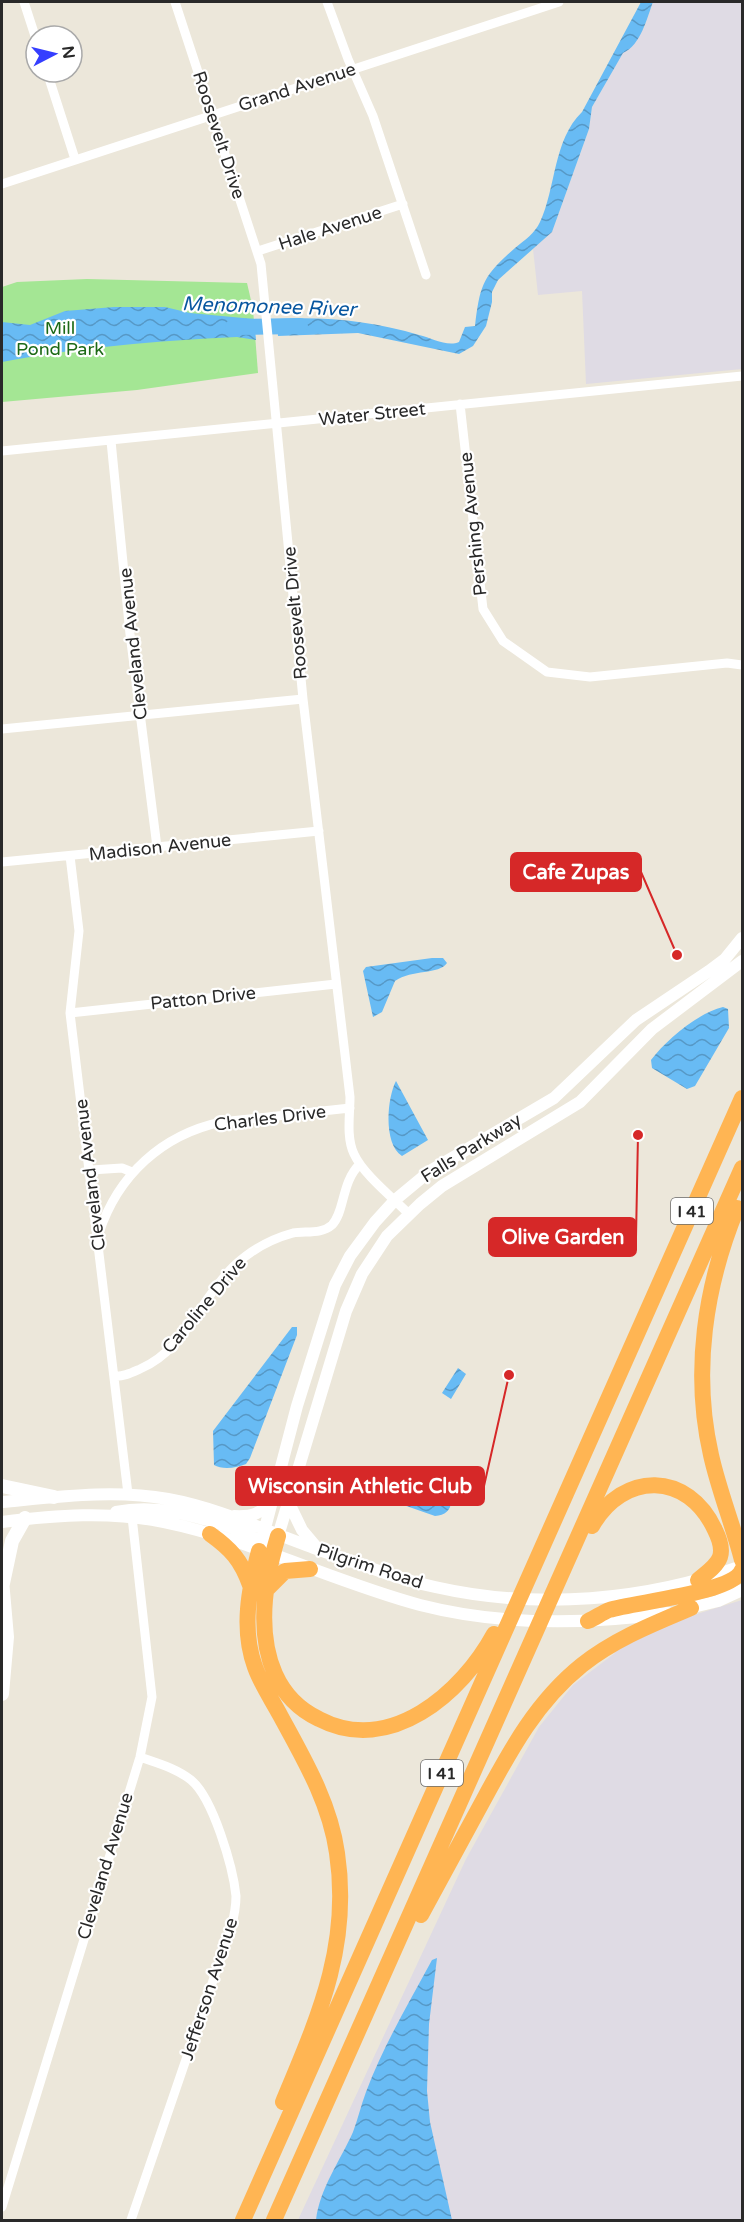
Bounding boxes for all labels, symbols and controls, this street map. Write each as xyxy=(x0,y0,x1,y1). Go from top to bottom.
north arrow xyxy=(24,24,84,84)
text: N xyxy=(57,45,79,60)
street label: Grand Avenue xyxy=(236,58,358,116)
street label: Roosevelt Drive xyxy=(188,68,250,202)
street label: Hale Avenue xyxy=(275,201,385,255)
water label: Menomonee River xyxy=(182,292,359,322)
park label: Mill Pond Park xyxy=(16,317,104,360)
street label: Water Street xyxy=(317,397,427,431)
street label: Pershing Avenue xyxy=(455,451,491,597)
street label: Roosevelt Drive xyxy=(278,546,312,680)
street label: Cleveland Avenue xyxy=(114,567,152,721)
street label: Madison Avenue xyxy=(88,829,232,865)
callout: Cafe Zupas xyxy=(511,853,641,891)
text: Cafe Zupas xyxy=(523,861,630,885)
street label: Patton Drive xyxy=(149,982,257,1014)
street label: Cleveland Avenue xyxy=(70,1098,110,1252)
street label: Charles Drive xyxy=(213,1100,327,1136)
street label: Falls Parkway xyxy=(417,1108,526,1188)
road number: I 41 xyxy=(671,1198,713,1224)
callout: Olive Garden xyxy=(489,1218,636,1256)
text: Olive Garden xyxy=(502,1226,624,1250)
street label: Caroline Drive xyxy=(157,1252,251,1358)
callout: Wisconsin Athletic Club xyxy=(236,1467,484,1505)
text: Wisconsin Athletic Club xyxy=(248,1475,472,1499)
street label: Pilgrim Road xyxy=(314,1539,426,1593)
road number: I 41 xyxy=(421,1760,463,1786)
street label: Cleveland Avenue xyxy=(72,1790,138,1942)
street label: Jefferson Avenue xyxy=(176,1915,242,2063)

